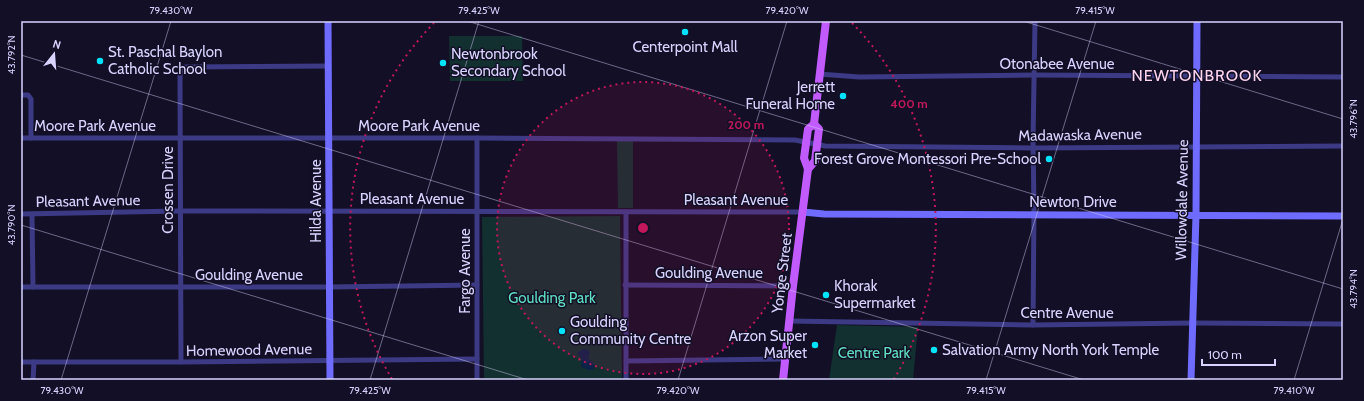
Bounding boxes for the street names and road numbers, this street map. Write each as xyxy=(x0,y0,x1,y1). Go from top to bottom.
street label: Otonabee Avenue xyxy=(999,55,1115,73)
street label: Moore Park Avenue xyxy=(34,117,156,135)
street label: Moore Park Avenue xyxy=(358,117,480,135)
street label: Madawaska Avenue xyxy=(1018,125,1142,145)
street label: Willowdale Avenue xyxy=(1172,139,1192,261)
street label: Crossen Drive xyxy=(159,146,177,234)
street label: Hilda Avenue xyxy=(307,159,325,243)
street label: Pleasant Avenue xyxy=(360,190,465,208)
street label: Pleasant Avenue xyxy=(36,191,141,211)
street label: Pleasant Avenue xyxy=(684,191,789,209)
street label: Newton Drive xyxy=(1029,193,1117,211)
street label: Fargo Avenue xyxy=(456,228,474,314)
street label: Yonge Street xyxy=(768,232,796,315)
street label: Goulding Avenue xyxy=(655,264,763,282)
street label: Goulding Avenue xyxy=(195,266,303,284)
street label: Centre Avenue xyxy=(1020,304,1114,322)
street label: Homewood Avenue xyxy=(186,340,312,360)

